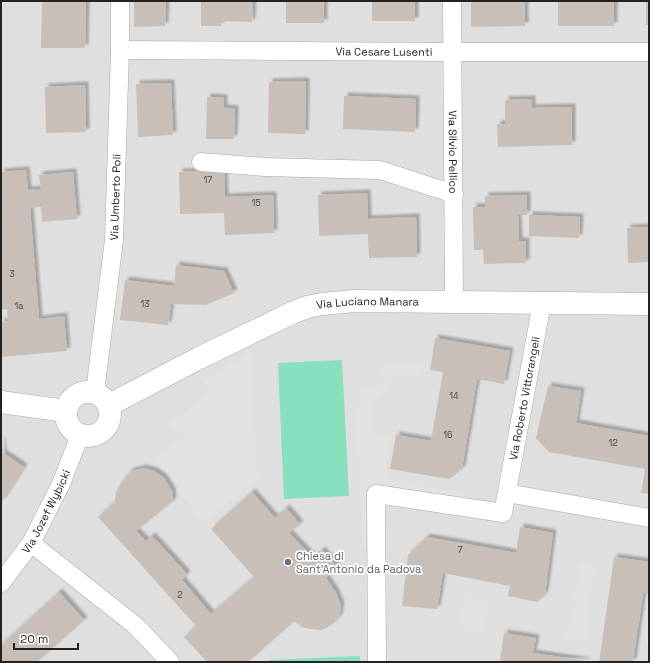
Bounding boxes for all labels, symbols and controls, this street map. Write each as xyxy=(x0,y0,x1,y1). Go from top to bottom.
street label: Via Cesare Lusenti xyxy=(335,44,433,59)
street label: Via Silvio Pellico xyxy=(446,110,460,194)
street label: Via Umberto Poli xyxy=(107,154,124,241)
house number: 17 xyxy=(204,174,212,186)
house number: 15 xyxy=(251,197,261,209)
house number: 3 xyxy=(9,268,15,280)
street label: Via Luciano Manara xyxy=(315,294,420,312)
house number: 13 xyxy=(140,298,150,310)
house number: 1a xyxy=(15,300,23,312)
street label: Via Roberto Vittorangeli xyxy=(506,335,543,461)
house number: 14 xyxy=(449,390,459,402)
house number: 16 xyxy=(443,429,453,441)
house number: 12 xyxy=(608,437,618,449)
street label: Via Jozef Wybicki xyxy=(19,467,73,556)
house number: 7 xyxy=(457,544,463,556)
place label: Chiesa di Sant'Antonio da Padova xyxy=(296,549,422,576)
marker: Chiesa di Sant'Antonio da Padova xyxy=(283,557,293,567)
house number: 2 xyxy=(177,589,183,601)
scale bar xyxy=(14,625,78,651)
text: 20 m xyxy=(20,631,48,647)

